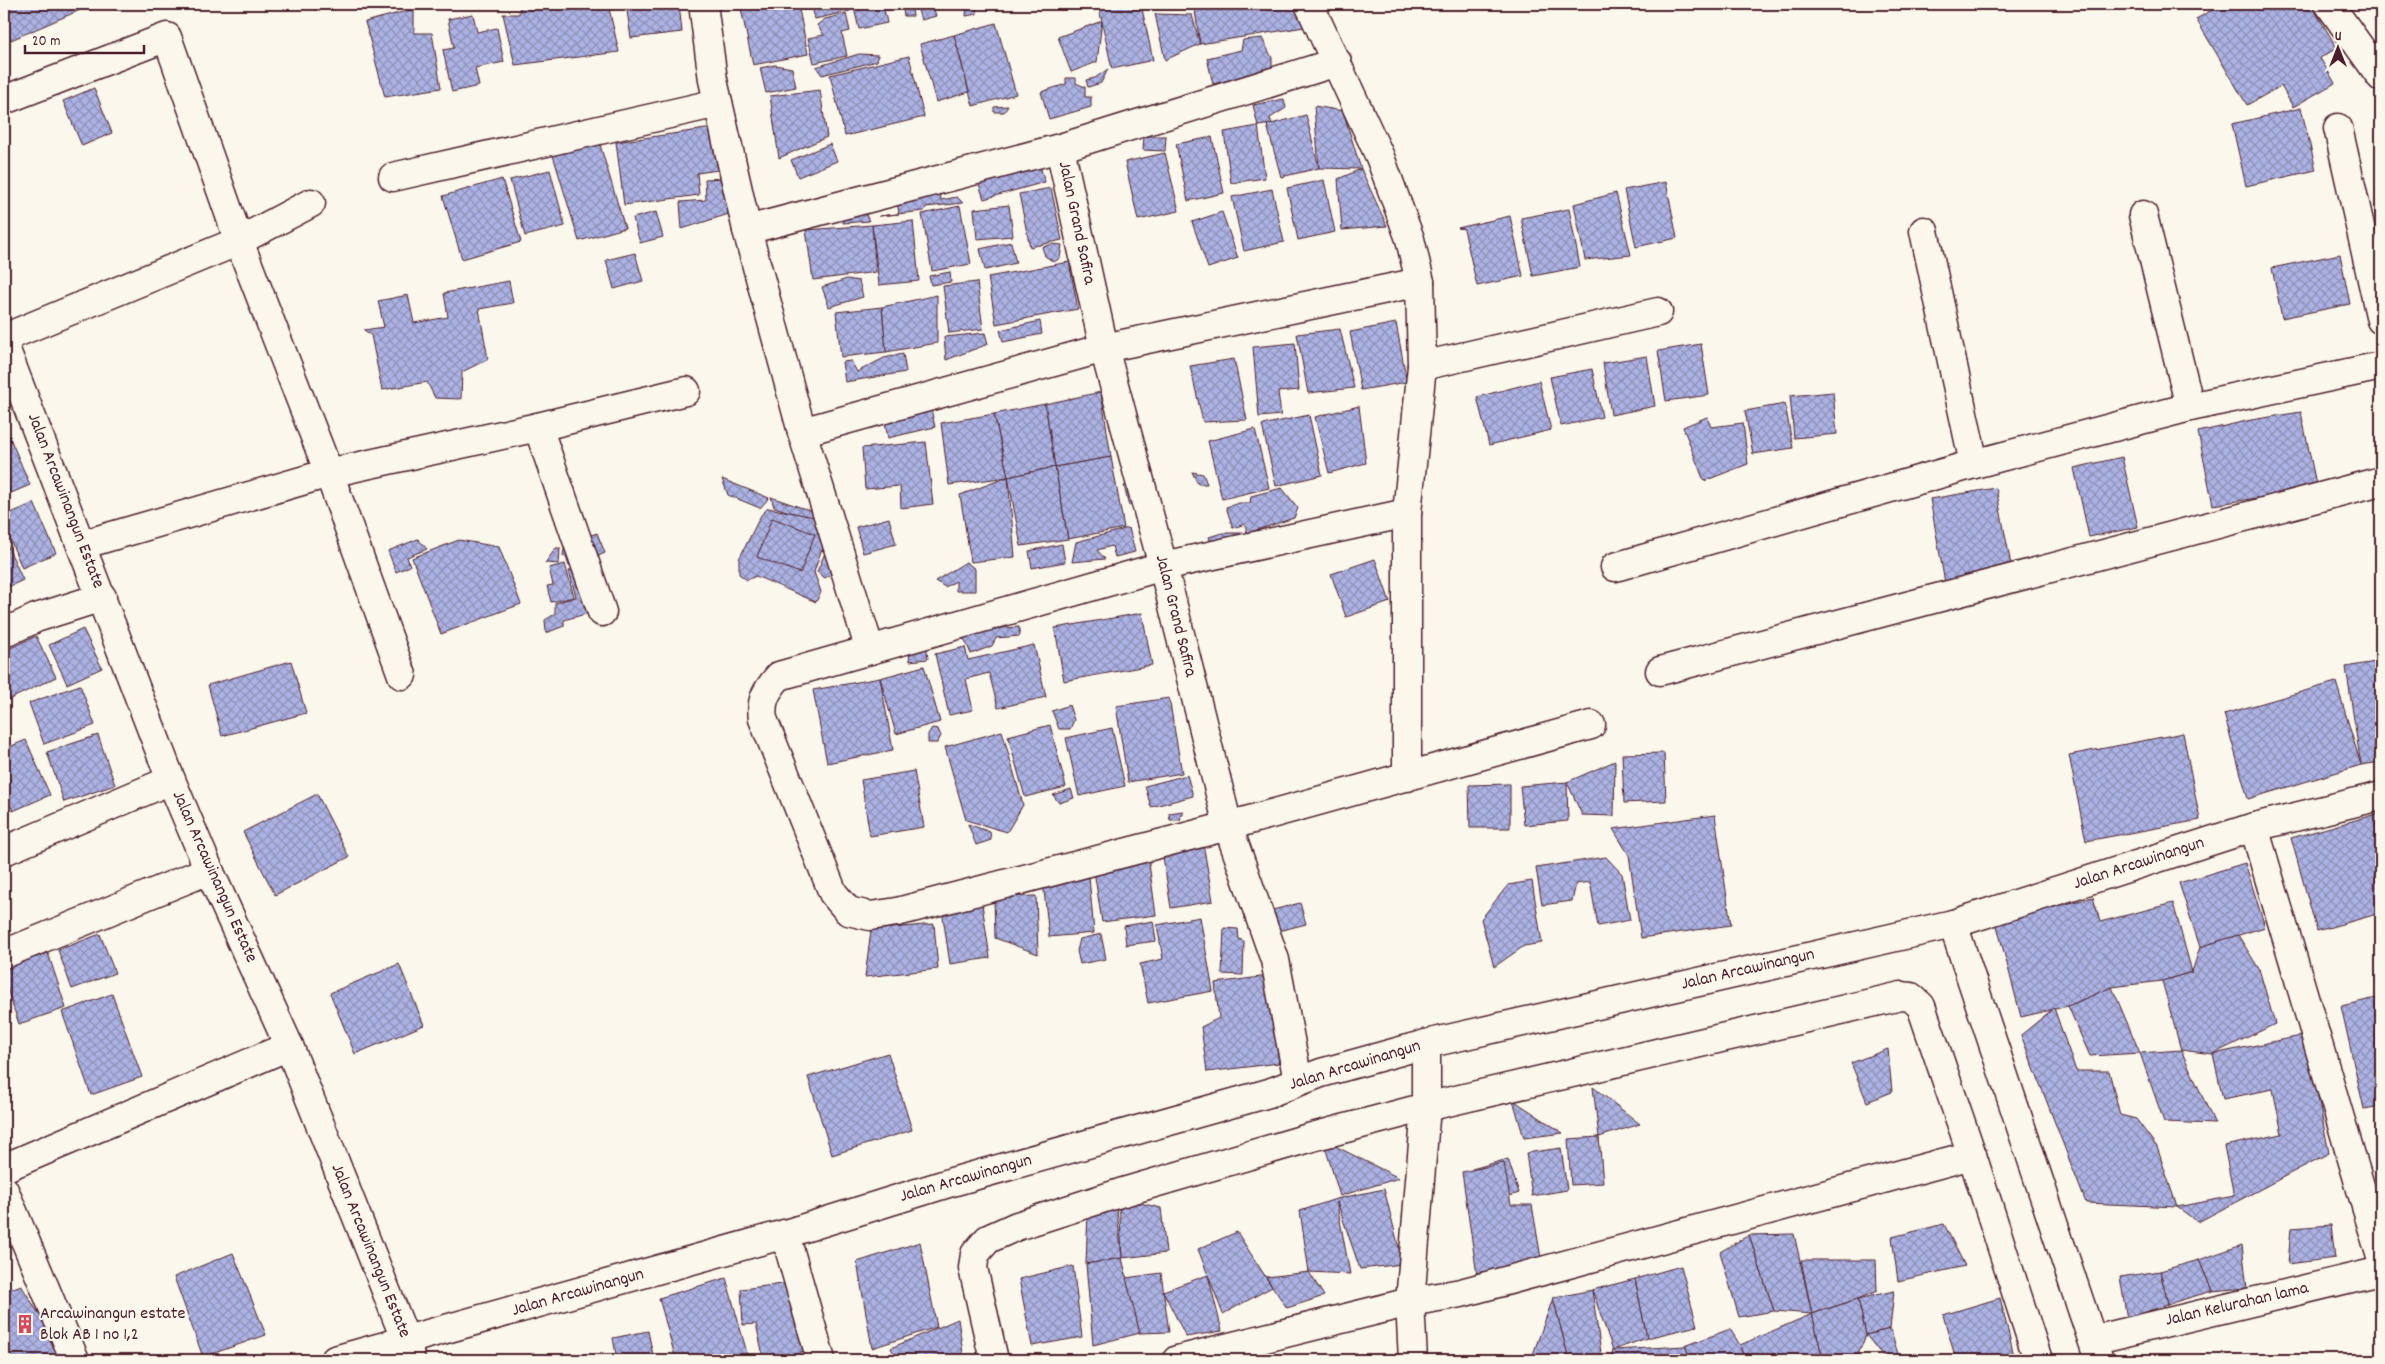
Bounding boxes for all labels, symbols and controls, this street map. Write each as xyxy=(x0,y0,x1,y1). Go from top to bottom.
scale bar xyxy=(25,22,144,54)
north arrow xyxy=(2312,22,2362,72)
text: U xyxy=(2335,27,2342,47)
text: 20 m xyxy=(32,31,60,53)
street label: Jalan Grand Safira xyxy=(1051,159,1101,287)
street label: Jalan Arcawinangun Estate xyxy=(20,410,110,592)
street label: Jalan Grand Safira xyxy=(1148,552,1202,680)
street label: Jalan Arcawinangun Estate xyxy=(165,787,263,967)
street label: Jalan Arcawinangun xyxy=(2070,831,2208,897)
street label: Jalan Arcawinangun xyxy=(1679,942,1817,998)
street label: Jalan Arcawinangun xyxy=(1286,1034,1424,1098)
street label: Jalan Arcawinangun xyxy=(897,1148,1035,1210)
street label: Jalan Arcawinangun Estate xyxy=(324,1160,416,1342)
street label: Jalan Arcawinangun xyxy=(509,1262,647,1324)
street label: Jalan Kelurahan lama xyxy=(2163,1276,2312,1334)
place label: Arcawinangun estate Blok AB 1 no 1,2 xyxy=(40,1302,185,1348)
building icon: Arcawinangun estate Blok AB 1 no 1,2 xyxy=(14,1313,36,1335)

